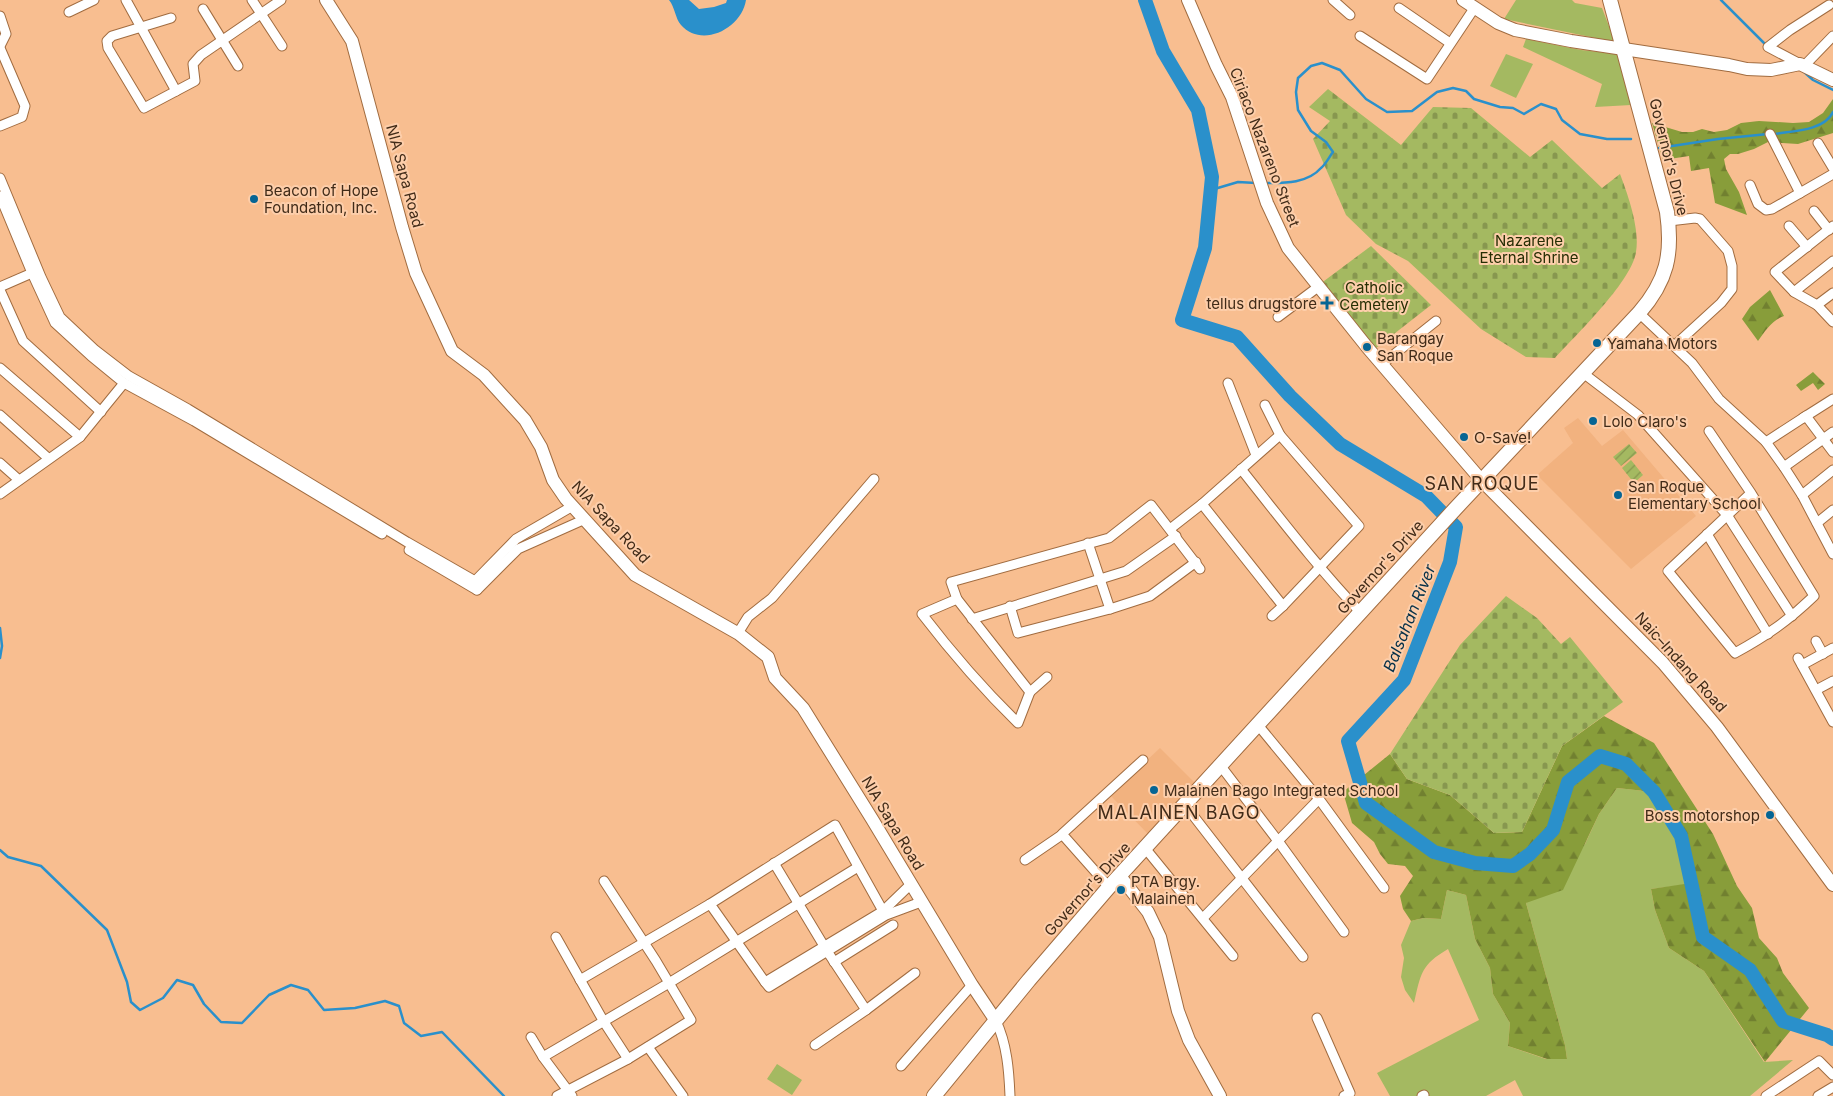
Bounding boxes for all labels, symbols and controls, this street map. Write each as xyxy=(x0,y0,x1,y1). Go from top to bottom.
street label: Ciriaco Nazareno Street xyxy=(1226,65,1304,230)
street label: Governor's Drive xyxy=(1645,96,1693,218)
street label: NIA Sapa Road xyxy=(382,122,428,230)
place label: Beacon of Hope Foundation, Inc. xyxy=(264,181,379,217)
marker: Beacon of Hope Foundation, Inc. xyxy=(248,193,260,205)
park label: Nazarene Eternal Shrine xyxy=(1479,231,1579,267)
park label: Catholic Cemetery xyxy=(1339,278,1409,314)
place label: tellus drugstore xyxy=(1207,294,1317,313)
marker: tellus drugstore xyxy=(1321,297,1333,309)
place label: Barangay San Roque xyxy=(1377,329,1453,365)
place label: Yamaha Motors xyxy=(1607,334,1718,353)
marker: Yamaha Motors xyxy=(1591,337,1603,349)
marker: Barangay San Roque xyxy=(1361,341,1373,353)
place label: Lolo Claro's xyxy=(1603,412,1687,431)
marker: Lolo Claro's xyxy=(1587,415,1599,427)
place label: O-Save! xyxy=(1474,428,1531,447)
marker: O-Save! xyxy=(1458,431,1470,443)
district label: SAN ROQUE xyxy=(1425,473,1539,494)
street label: NIA Sapa Road xyxy=(568,477,654,567)
place label: San Roque Elementary School xyxy=(1628,477,1761,513)
marker: San Roque Elementary School xyxy=(1612,489,1624,501)
street label: Governor's Drive xyxy=(1333,516,1427,618)
water label: Balsahan River xyxy=(1378,561,1440,674)
street label: Naic–Indang Road xyxy=(1631,608,1731,716)
street label: NIA Sapa Road xyxy=(858,773,928,873)
place label: Malainen Bago Integrated School xyxy=(1164,781,1398,800)
marker: Malainen Bago Integrated School xyxy=(1148,784,1160,796)
district label: MALAINEN BAGO xyxy=(1098,802,1260,823)
place label: Boss motorshop xyxy=(1645,806,1760,825)
marker: Boss motorshop xyxy=(1764,809,1776,821)
street label: Governor's Drive xyxy=(1040,838,1134,940)
place label: PTA Brgy. Malainen xyxy=(1131,872,1200,908)
marker: PTA Brgy. Malainen xyxy=(1115,884,1127,896)

